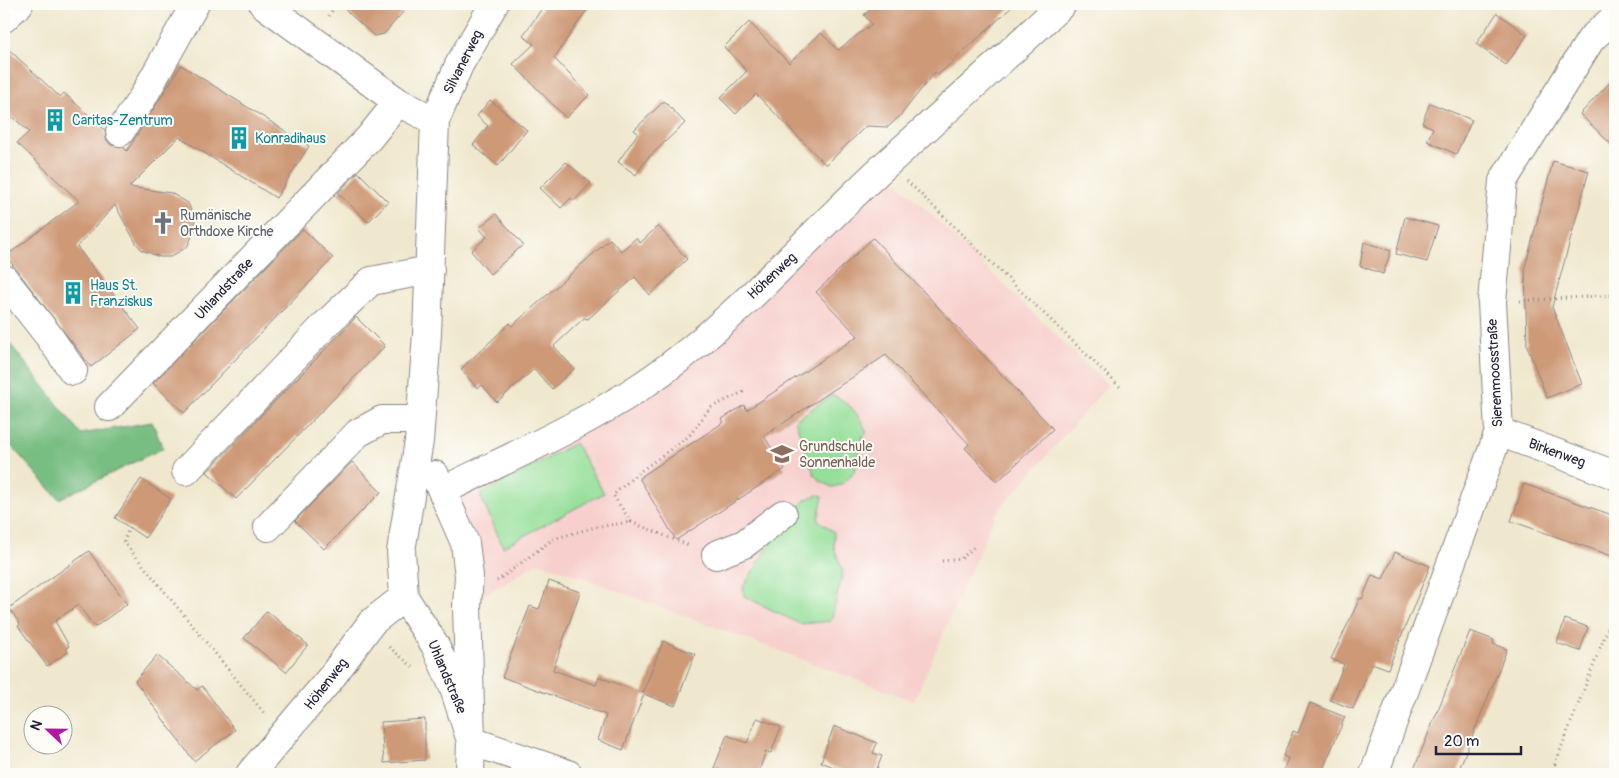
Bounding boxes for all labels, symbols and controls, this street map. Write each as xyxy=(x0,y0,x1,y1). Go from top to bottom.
street label: Silvanerweg xyxy=(440,27,486,97)
building icon: Caritas-Zentrum xyxy=(42,107,68,133)
place label: Caritas-Zentrum xyxy=(72,112,173,129)
building icon: Konradihaus xyxy=(226,125,252,151)
place label: Konradihaus xyxy=(255,130,326,147)
place label: Rumänische Orthdoxe Kirche xyxy=(180,207,274,240)
church icon: Rumänische Orthdoxe Kirche xyxy=(150,210,176,236)
street label: Höhenweg xyxy=(744,249,800,303)
street label: Uhlandstraße xyxy=(191,255,257,323)
place label: Haus St. Franziskus xyxy=(90,277,153,310)
building icon: Haus St. Franziskus xyxy=(60,280,86,306)
street label: Sierenmoosstraße xyxy=(1484,318,1506,428)
street label: Birkenweg xyxy=(1526,435,1588,471)
place label: Grundschule Sonnenhalde xyxy=(799,438,875,471)
school or university icon: Grundschule Sonnenhalde xyxy=(769,441,795,467)
street label: Uhlandstraße xyxy=(424,638,470,716)
street label: Höhenweg xyxy=(301,655,351,713)
north arrow xyxy=(22,706,72,756)
text: N xyxy=(27,718,46,733)
scale bar xyxy=(1436,723,1522,755)
text: 20 m xyxy=(1444,732,1479,751)

